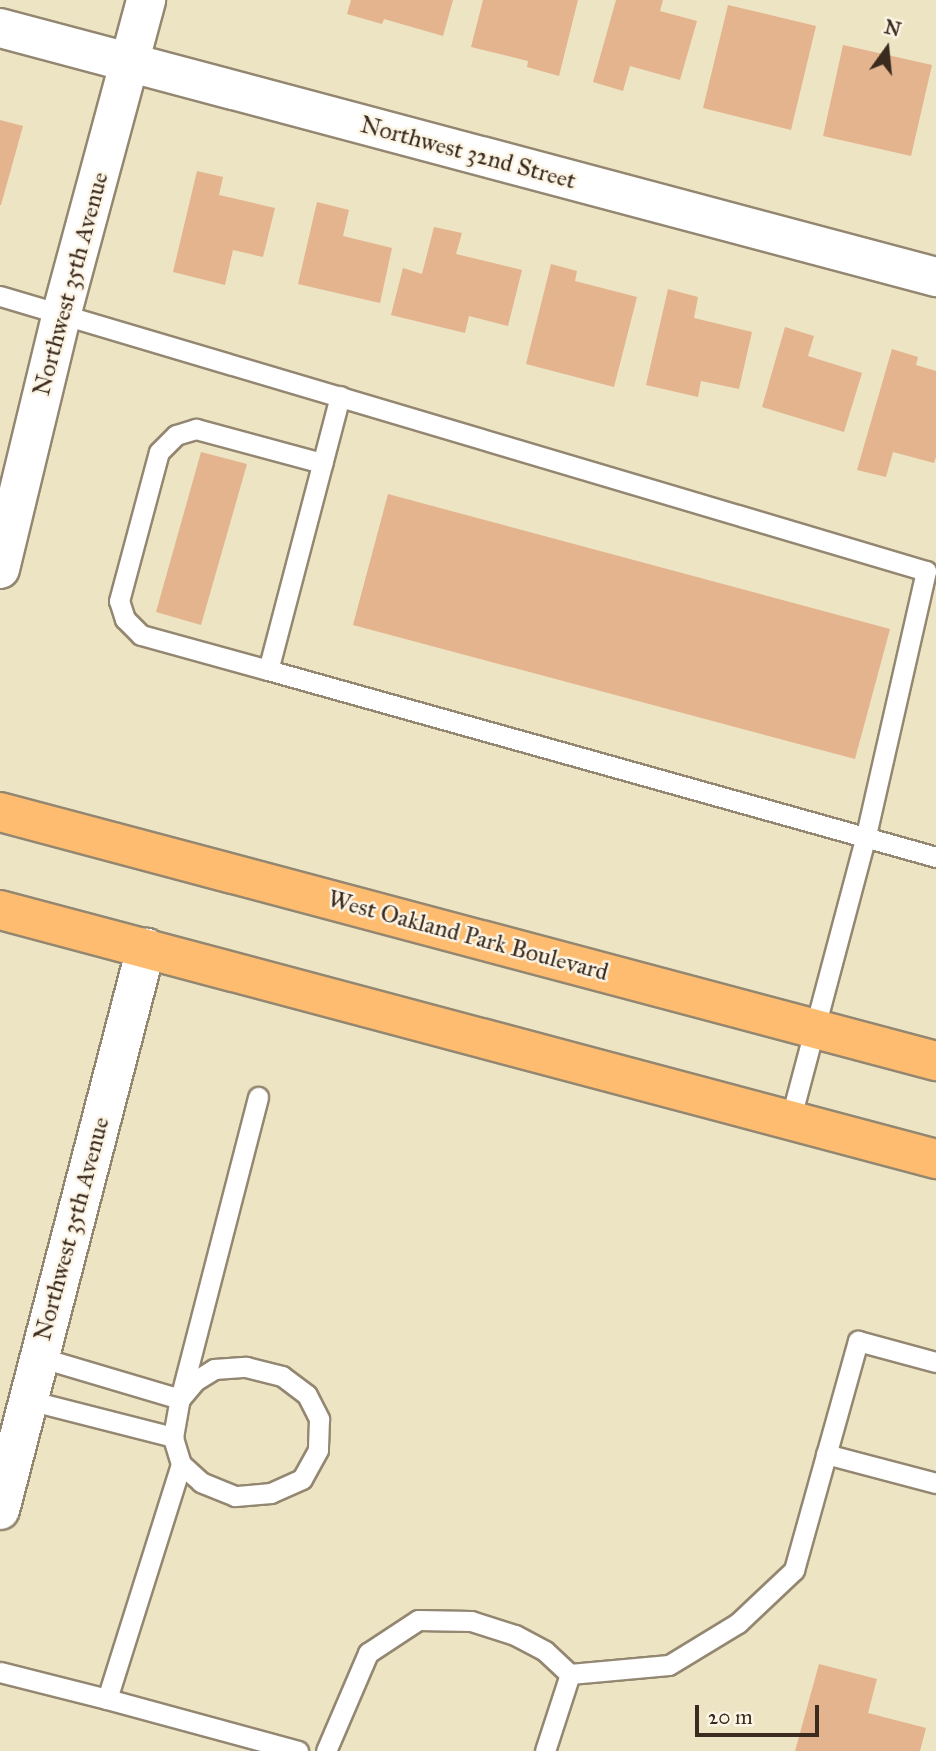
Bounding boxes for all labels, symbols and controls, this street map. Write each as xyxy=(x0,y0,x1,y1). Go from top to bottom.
north arrow xyxy=(852,14,922,84)
text: N xyxy=(882,15,903,41)
street label: Northwest 32nd Street xyxy=(357,110,579,196)
street label: Northwest 35th Avenue xyxy=(27,169,115,399)
street label: West Oakland Park Boulevard xyxy=(325,885,611,987)
street label: Northwest 35th Avenue xyxy=(28,1114,116,1344)
scale bar xyxy=(698,1692,822,1736)
text: 20 m xyxy=(708,1704,753,1730)

